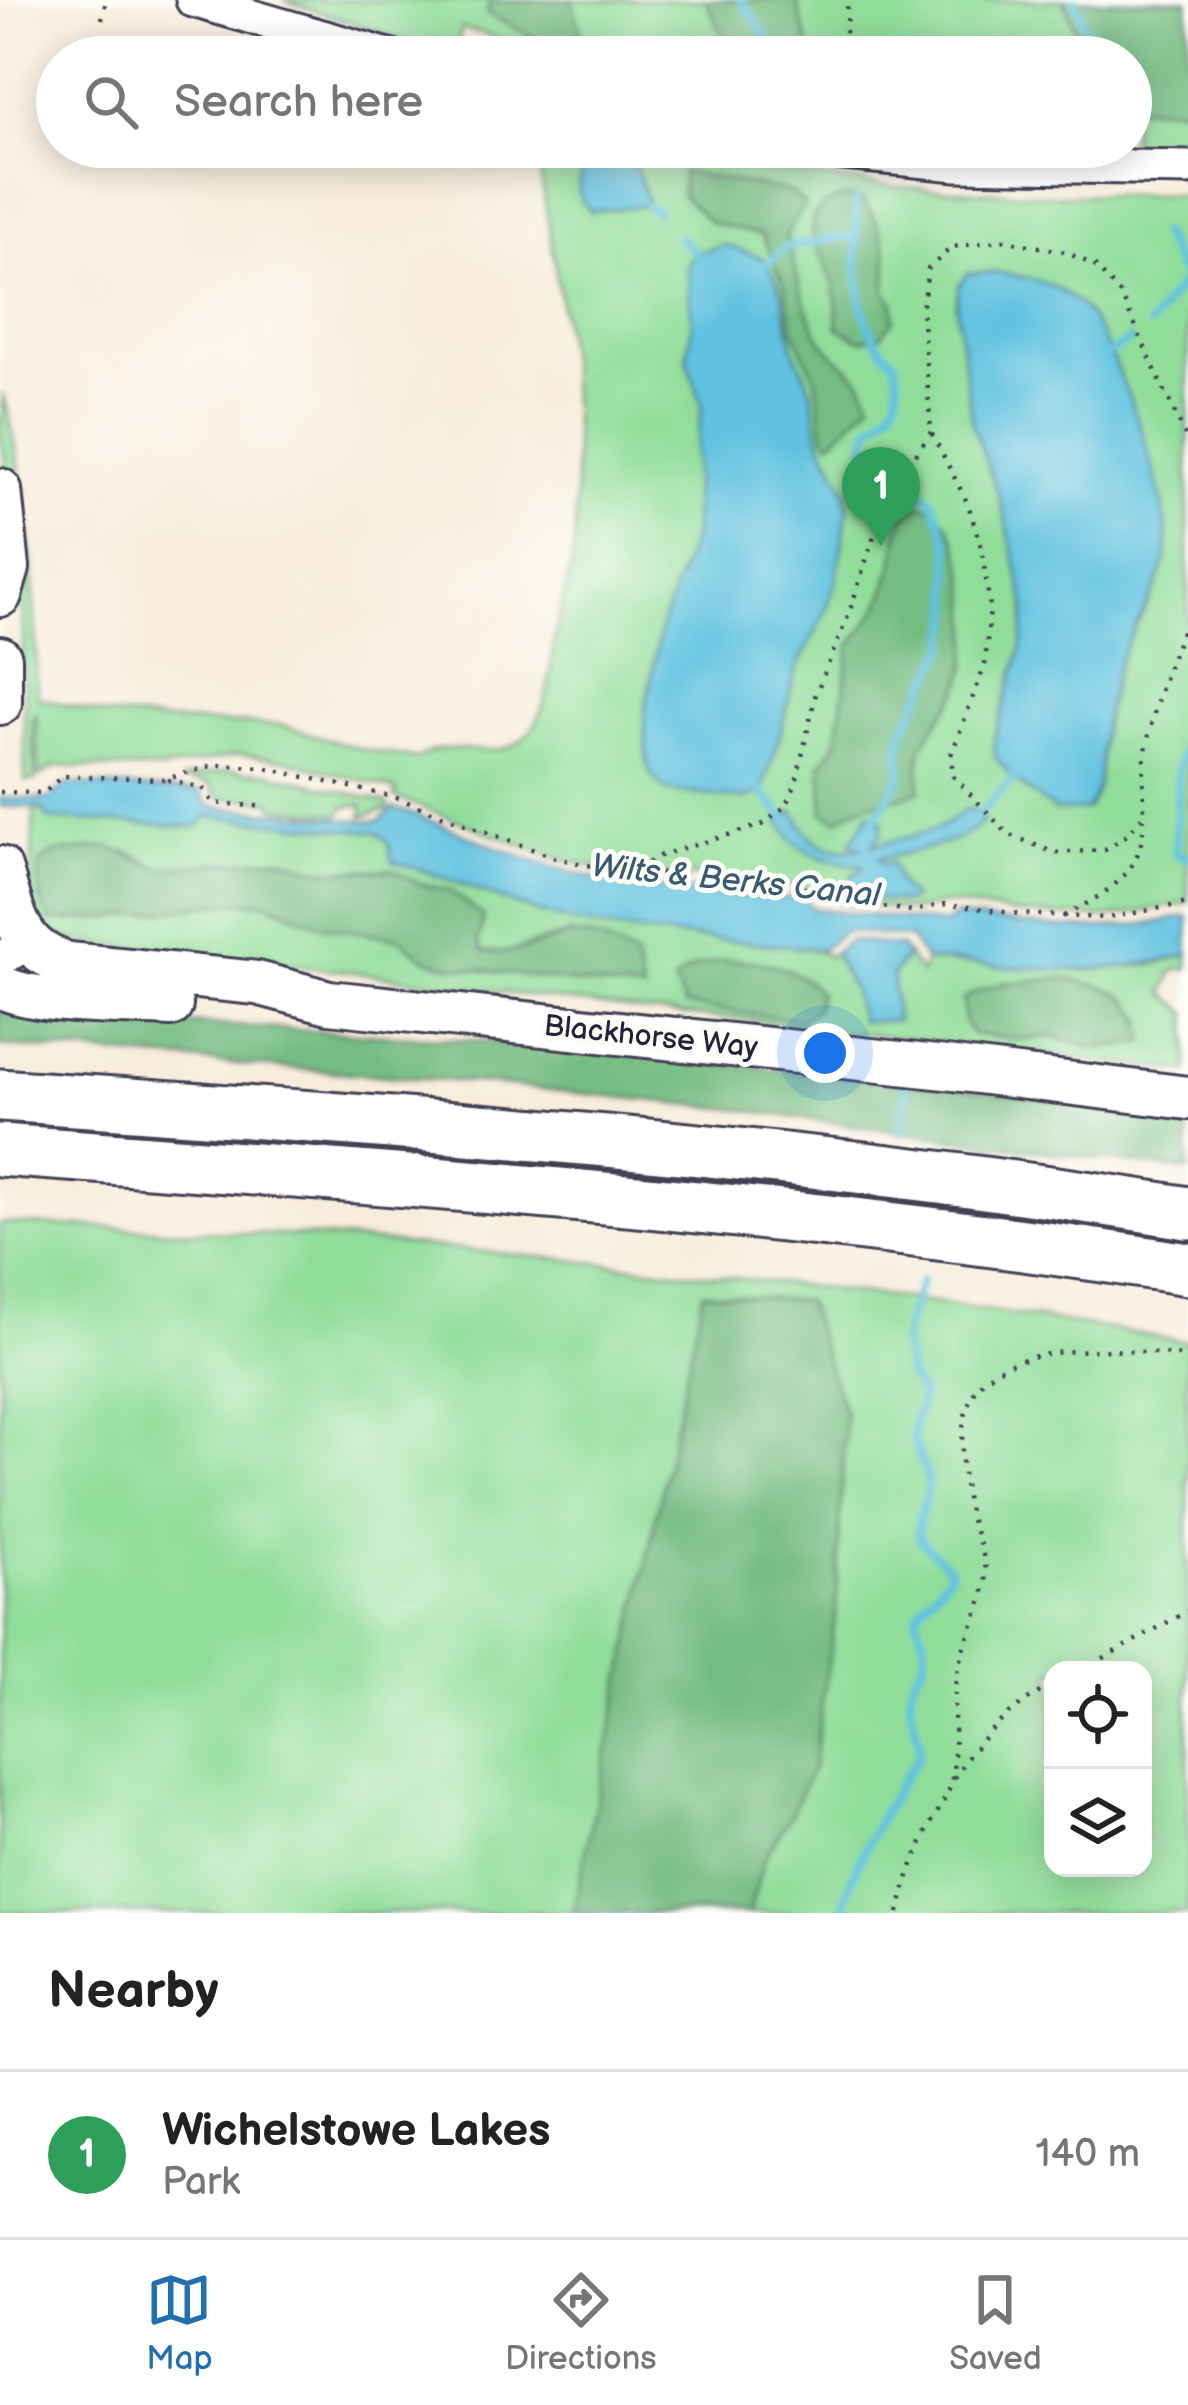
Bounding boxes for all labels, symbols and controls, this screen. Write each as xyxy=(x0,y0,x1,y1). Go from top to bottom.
search box xyxy=(36,36,1152,168)
icon: search xyxy=(78,69,144,135)
text: Search here xyxy=(174,75,423,130)
pin: 1 xyxy=(842,447,920,546)
water label: Wilts & Berks Canal xyxy=(589,846,884,916)
street label: Blackhorse Way xyxy=(542,1008,760,1066)
your location xyxy=(795,1023,855,1083)
map controls xyxy=(1044,1661,1152,1877)
button: locate xyxy=(1044,1661,1152,1769)
button: layers xyxy=(1044,1769,1152,1877)
text: Nearby xyxy=(48,1961,219,2022)
text: Wichelstowe Lakes xyxy=(162,2104,550,2159)
text: 1 xyxy=(79,2131,95,2178)
text: 140 m xyxy=(1035,2131,1140,2178)
text: Park xyxy=(162,2159,240,2206)
tab: Map xyxy=(146,2267,213,2379)
tab: Directions xyxy=(505,2267,657,2379)
tab: Saved xyxy=(949,2267,1042,2379)

